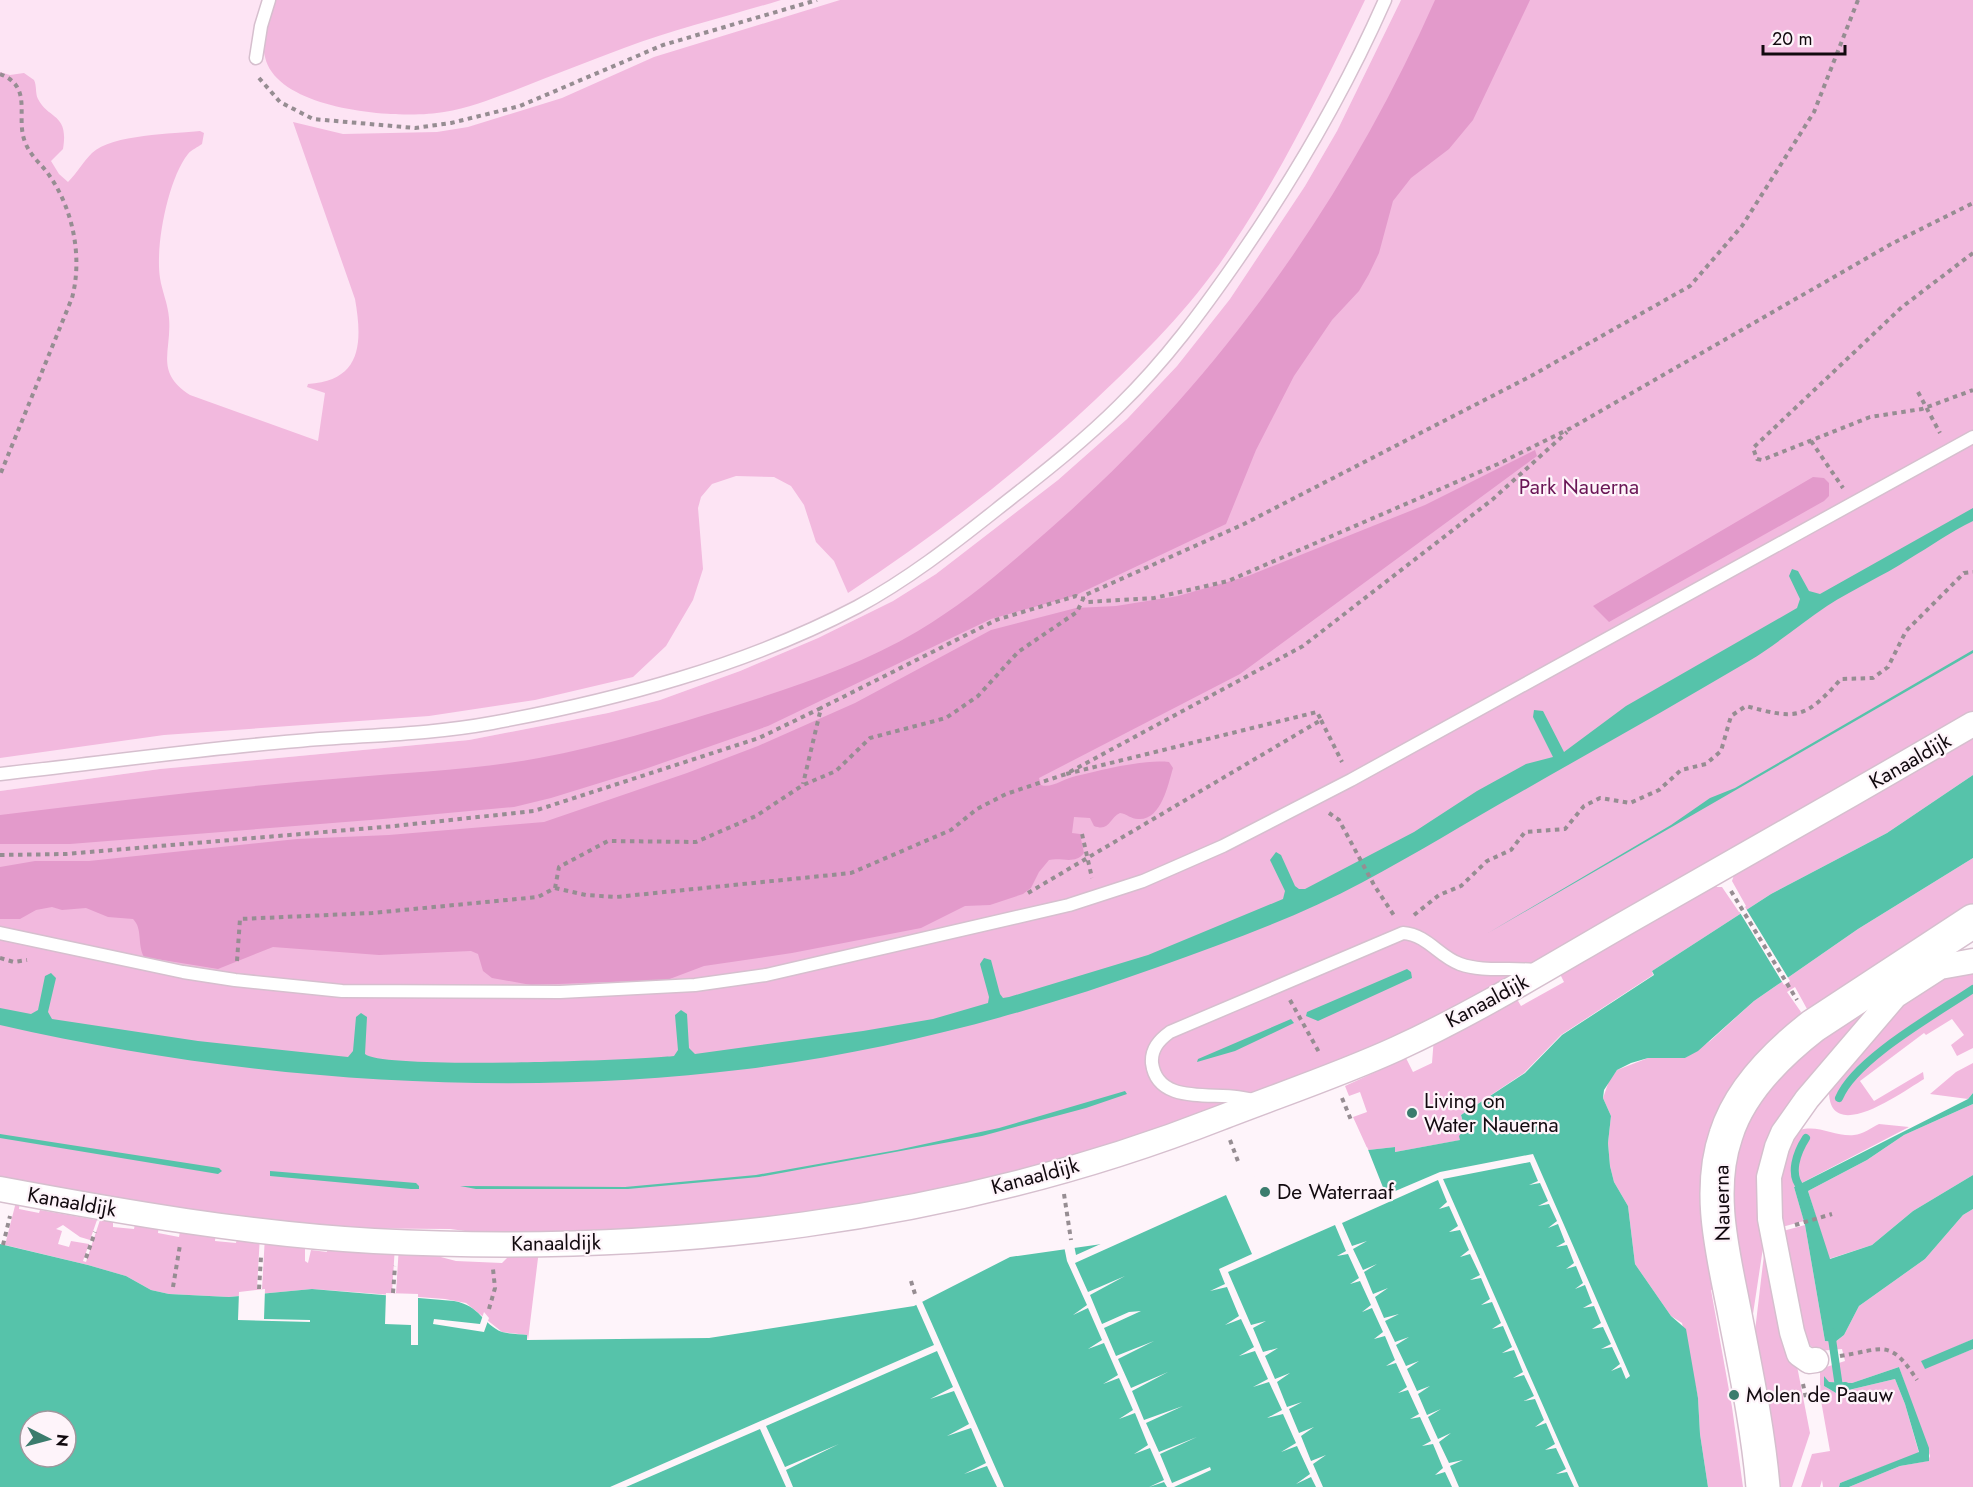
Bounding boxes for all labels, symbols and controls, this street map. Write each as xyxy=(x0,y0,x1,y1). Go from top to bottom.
scale bar xyxy=(1763,18,1846,56)
text: 20 m xyxy=(1772,26,1812,52)
park label: Park Nauerna xyxy=(1519,472,1639,502)
street label: Kanaaldijk xyxy=(1864,725,1957,796)
street label: Kanaaldijk xyxy=(1440,966,1534,1035)
place label: Living on Water Nauerna xyxy=(1424,1086,1559,1140)
marker: Living on Water Nauerna xyxy=(1405,1106,1419,1120)
street label: Kanaaldijk xyxy=(988,1150,1083,1202)
street label: Nauerna xyxy=(1706,1164,1738,1242)
place label: De Waterraaf xyxy=(1277,1177,1395,1207)
street label: Kanaaldijk xyxy=(25,1179,120,1225)
marker: De Waterraaf xyxy=(1258,1185,1272,1199)
street label: Kanaaldijk xyxy=(511,1227,602,1259)
place label: Molen de Paauw xyxy=(1746,1380,1894,1410)
marker: Molen de Paauw xyxy=(1727,1388,1741,1402)
north arrow xyxy=(18,1409,78,1469)
text: N xyxy=(50,1433,75,1448)

